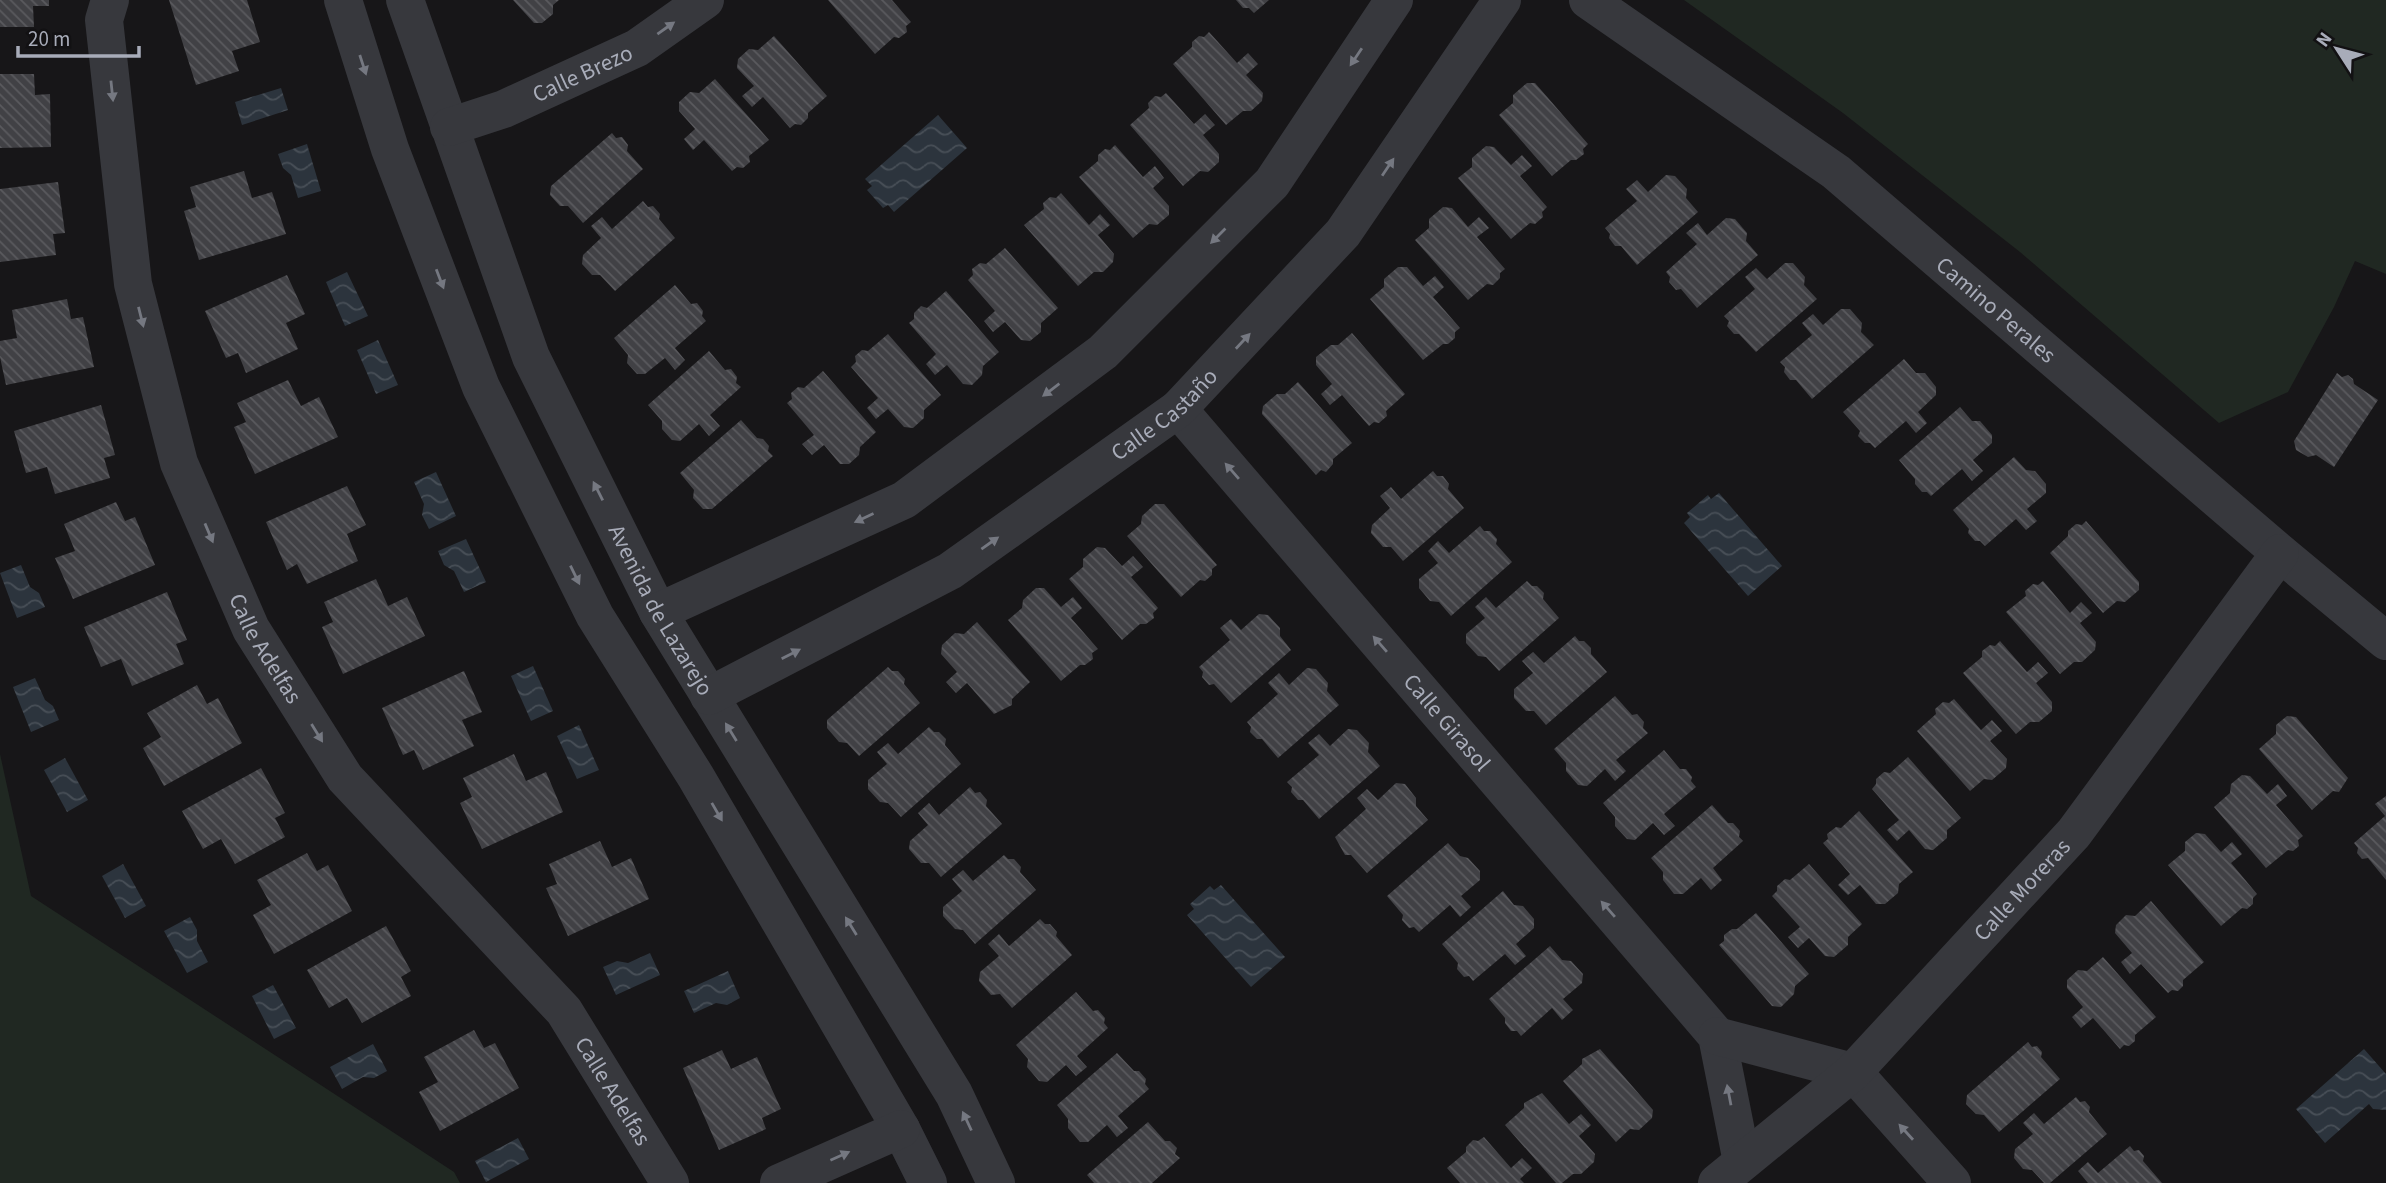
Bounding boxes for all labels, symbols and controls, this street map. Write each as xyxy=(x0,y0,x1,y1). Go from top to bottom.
scale bar xyxy=(18,14,138,58)
north arrow xyxy=(2302,14,2372,84)
one-way arrow xyxy=(657,21,675,35)
text: 20 m xyxy=(28,24,70,54)
text: N xyxy=(2310,27,2339,53)
street label: Calle Brezo xyxy=(527,36,638,111)
one-way arrow xyxy=(1350,47,1363,66)
one-way arrow xyxy=(359,55,369,76)
one-way arrow xyxy=(107,81,118,103)
one-way arrow xyxy=(1381,158,1395,176)
one-way arrow xyxy=(1210,228,1227,245)
street label: Camino Perales xyxy=(1929,249,2063,371)
one-way arrow xyxy=(435,269,446,290)
one-way arrow xyxy=(136,306,147,328)
one-way arrow xyxy=(1234,333,1250,350)
street label: Calle Castaño xyxy=(1104,361,1225,469)
one-way arrow xyxy=(1043,383,1061,398)
one-way arrow xyxy=(1224,463,1239,481)
one-way arrow xyxy=(592,480,604,500)
one-way arrow xyxy=(854,512,874,524)
street label: Avenida de Lazarejo xyxy=(600,519,721,702)
one-way arrow xyxy=(203,523,215,543)
one-way arrow xyxy=(981,536,999,550)
one-way arrow xyxy=(569,565,580,585)
street label: Calle Adelfas xyxy=(220,588,310,710)
one-way arrow xyxy=(1372,635,1388,653)
one-way arrow xyxy=(781,648,801,659)
street label: Calle Girasol xyxy=(1395,666,1498,779)
one-way arrow xyxy=(310,723,323,743)
one-way arrow xyxy=(725,723,737,742)
one-way arrow xyxy=(711,803,723,822)
street label: Calle Moreras xyxy=(1966,831,2078,949)
one-way arrow xyxy=(1601,901,1616,918)
one-way arrow xyxy=(844,916,857,936)
street label: Calle Adelfas xyxy=(567,1030,659,1152)
one-way arrow xyxy=(1723,1084,1734,1106)
one-way arrow xyxy=(961,1111,973,1131)
one-way arrow xyxy=(1898,1123,1914,1141)
one-way arrow xyxy=(830,1150,850,1162)

